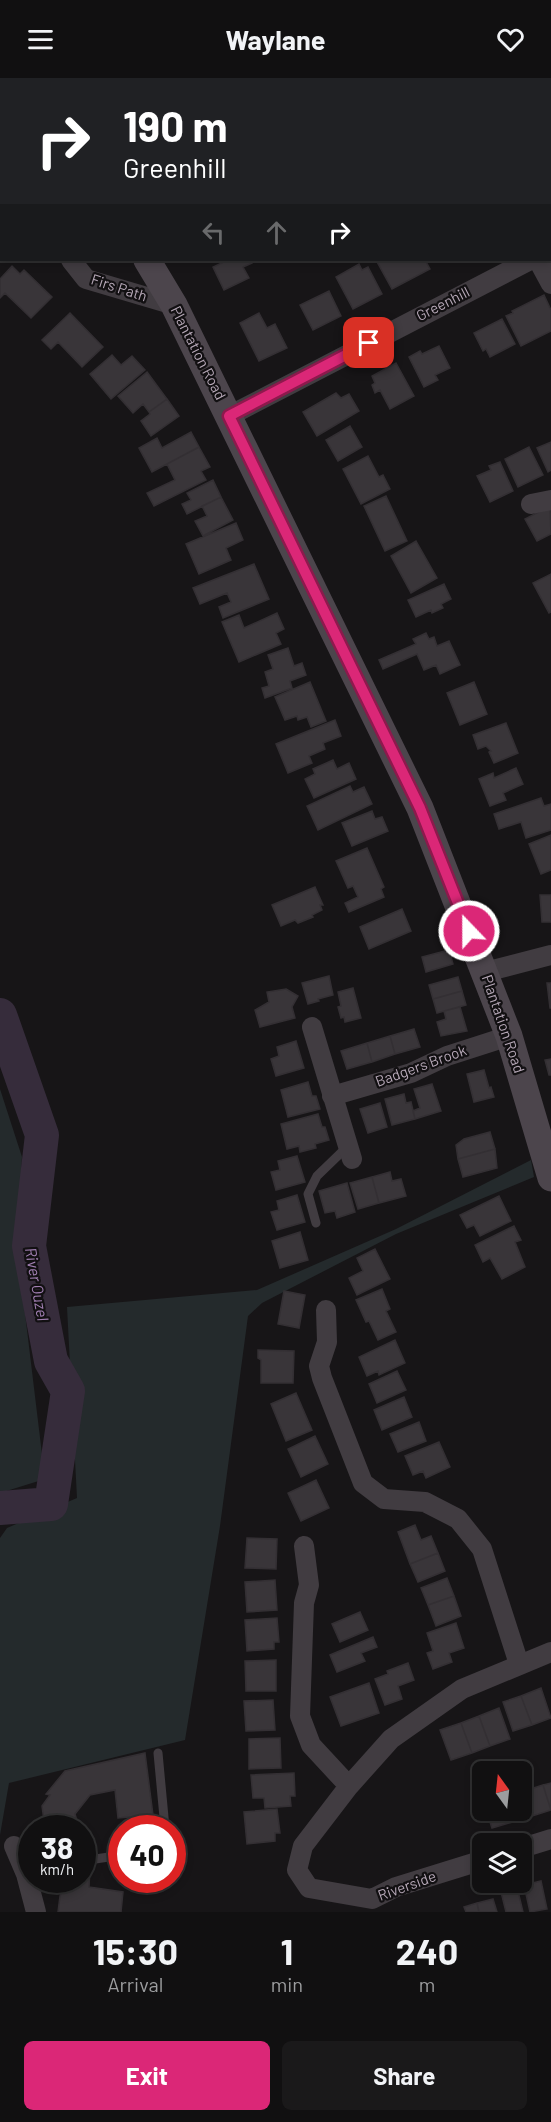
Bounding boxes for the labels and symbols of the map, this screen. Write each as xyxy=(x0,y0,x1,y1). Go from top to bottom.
street label: Firs Path xyxy=(89,270,150,305)
street label: Greenhill xyxy=(413,282,472,324)
street label: Plantation Road xyxy=(168,303,230,402)
pin xyxy=(343,317,394,368)
position arrow xyxy=(437,899,501,963)
street label: Plantation Road xyxy=(479,972,529,1075)
street label: Badgers Brook xyxy=(373,1040,469,1090)
water label: River Ouzel xyxy=(22,1246,53,1323)
north arrow xyxy=(472,1761,532,1821)
speed limit sign: 40 xyxy=(108,1815,186,1893)
street label: Riverside xyxy=(375,1866,438,1904)

